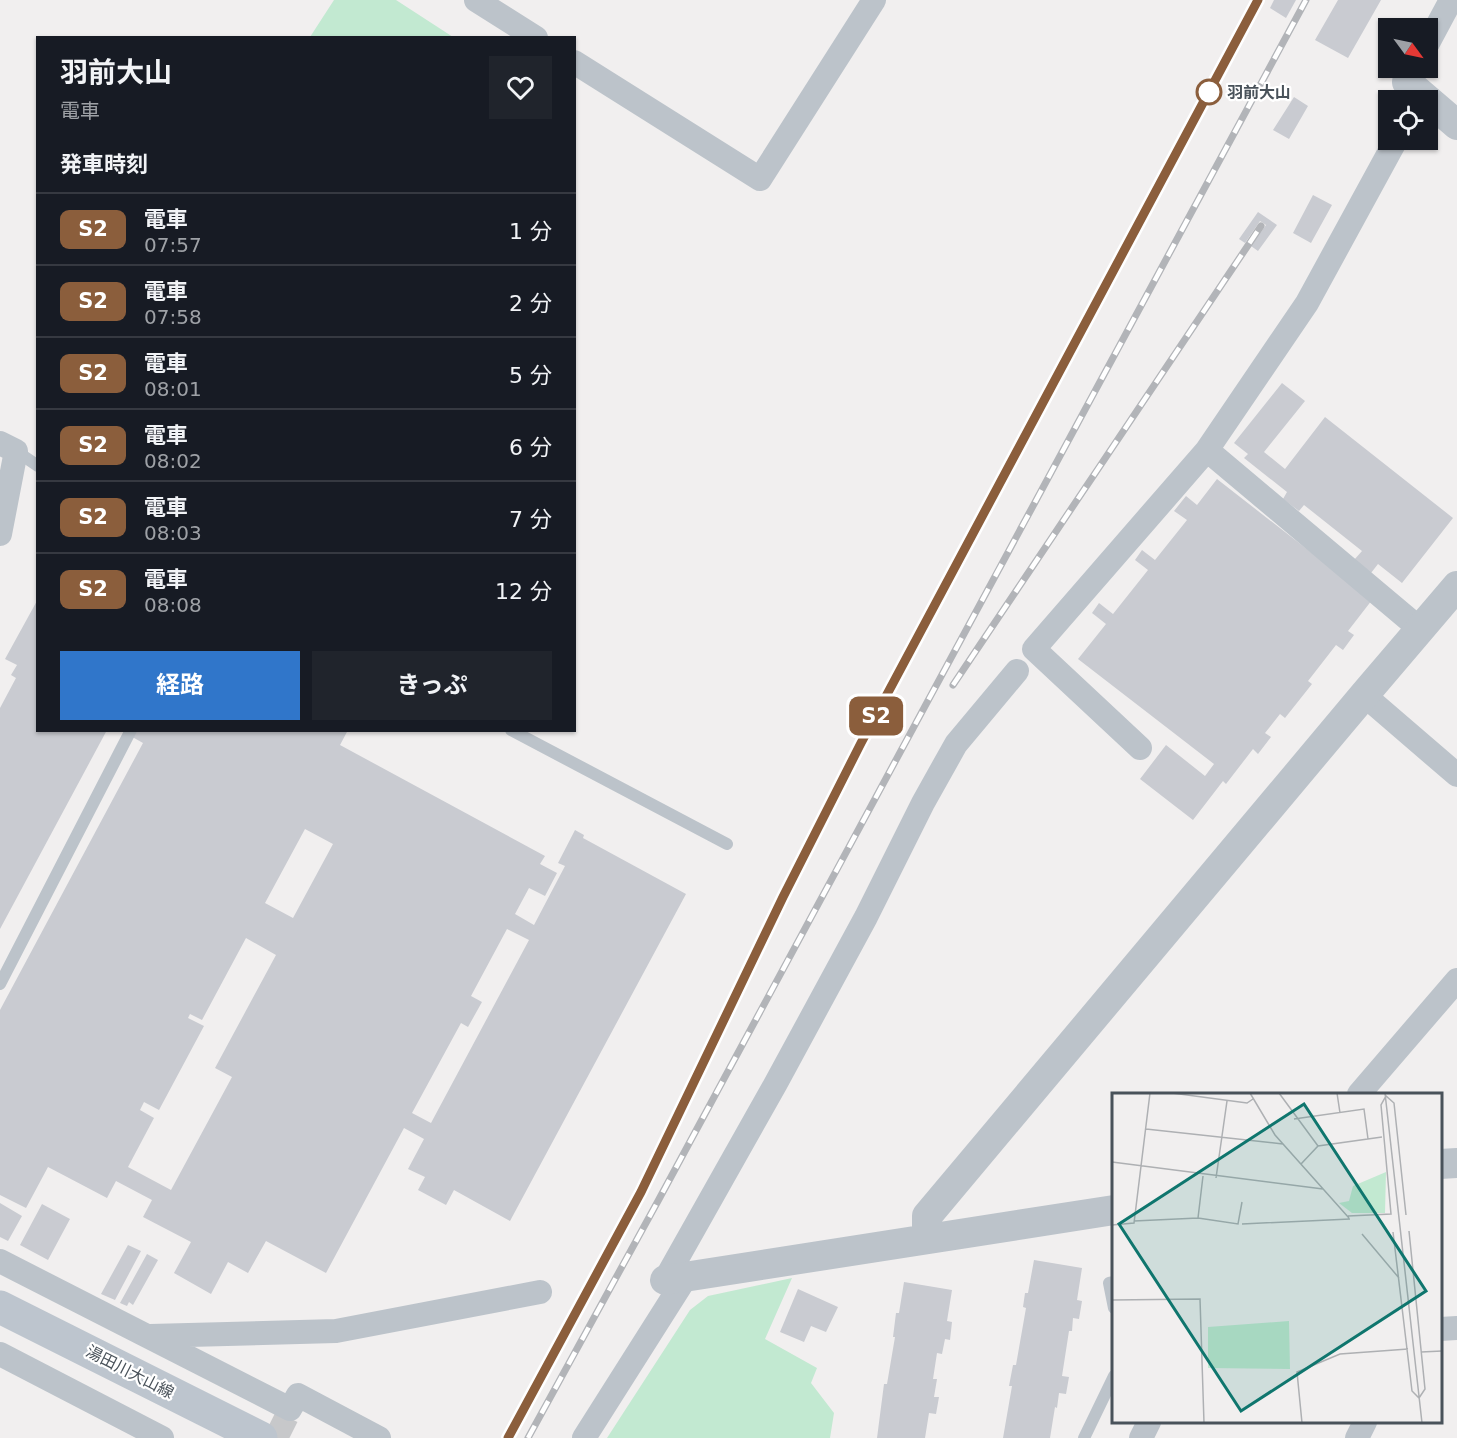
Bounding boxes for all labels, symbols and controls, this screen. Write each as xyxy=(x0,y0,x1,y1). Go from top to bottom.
north arrow xyxy=(1378,18,1438,78)
map controls xyxy=(1378,18,1438,150)
text: 羽前大山 xyxy=(60,56,172,89)
button: heart xyxy=(489,56,552,119)
marker: 羽前大山 xyxy=(1196,79,1222,105)
place label: 羽前大山 xyxy=(1227,83,1291,102)
button: locate xyxy=(1378,90,1438,150)
text: 電車 xyxy=(60,99,100,123)
text: 発車時刻 xyxy=(60,152,148,177)
text: 電車 xyxy=(144,207,188,232)
text: S2 xyxy=(78,217,108,241)
text: 1 分 xyxy=(509,219,552,244)
text: 07:57 xyxy=(144,233,202,257)
text: 電車 xyxy=(144,279,188,304)
text: S2 xyxy=(78,289,108,313)
text: 2 分 xyxy=(509,291,552,316)
text: 07:58 xyxy=(144,305,202,329)
text: 電車 xyxy=(144,351,188,376)
text: S2 xyxy=(78,361,108,385)
text: 5 分 xyxy=(509,363,552,388)
text: 08:01 xyxy=(144,377,202,401)
text: 電車 xyxy=(144,423,188,448)
text: S2 xyxy=(78,433,108,457)
text: 6 分 xyxy=(509,435,552,460)
text: 08:02 xyxy=(144,449,202,473)
text: 電車 xyxy=(144,495,188,520)
text: S2 xyxy=(78,505,108,529)
text: 7 分 xyxy=(509,507,552,532)
text: 08:03 xyxy=(144,521,202,545)
text: 電車 xyxy=(144,567,188,592)
text: S2 xyxy=(78,577,108,601)
text: 12 分 xyxy=(495,579,552,604)
text: 08:08 xyxy=(144,593,202,617)
button: 経路 xyxy=(60,651,300,720)
button: きっぷ xyxy=(312,651,552,720)
line badge: S2 xyxy=(849,696,903,736)
text: S2 xyxy=(861,704,891,728)
inset map xyxy=(1112,1093,1442,1423)
street label: 湯田川大山線 xyxy=(83,1342,177,1402)

